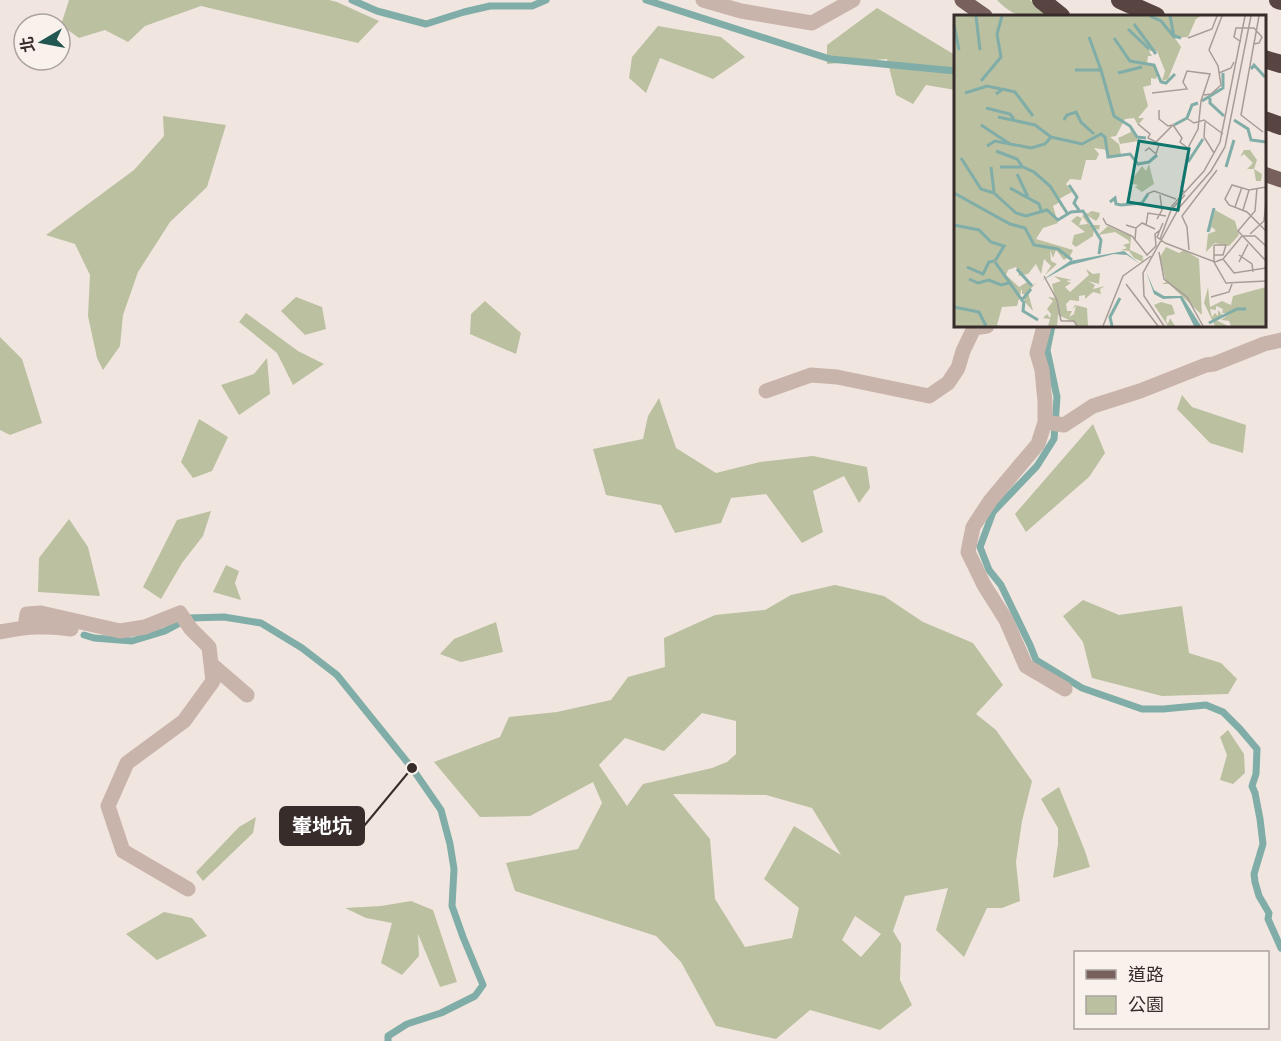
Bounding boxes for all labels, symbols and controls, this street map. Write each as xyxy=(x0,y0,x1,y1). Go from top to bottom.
north arrow xyxy=(12,12,72,72)
inset map xyxy=(954,15,1266,327)
text: 北 xyxy=(16,35,38,54)
callout: 輋地坑 xyxy=(280,807,364,845)
text: 輋地坑 xyxy=(292,813,352,837)
legend xyxy=(1074,951,1269,1029)
text: 道路 xyxy=(1128,963,1164,985)
text: 公園 xyxy=(1128,993,1164,1015)

